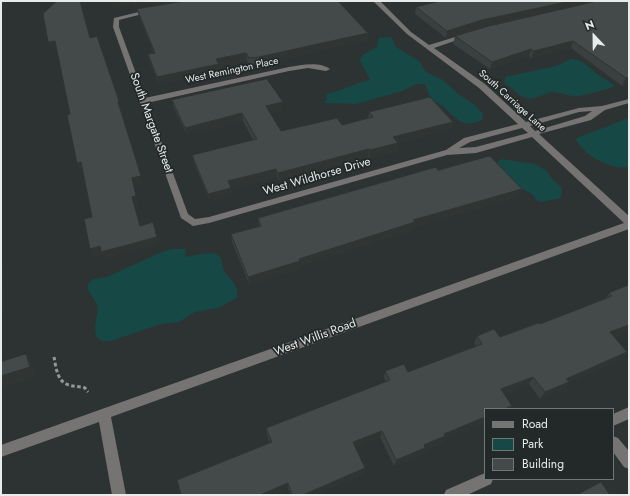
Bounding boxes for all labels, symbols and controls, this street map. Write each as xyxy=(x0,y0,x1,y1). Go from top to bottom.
north arrow xyxy=(574,16,614,56)
text: N xyxy=(582,16,597,34)
street label: West Remington Place xyxy=(185,55,279,87)
street label: South Carriage Lane xyxy=(476,68,548,134)
street label: South Margate Street xyxy=(126,71,176,175)
street label: West Wildhorse Drive xyxy=(262,155,372,199)
street label: West Willis Road xyxy=(272,316,358,360)
legend xyxy=(484,408,614,480)
text: Road xyxy=(522,415,548,433)
text: Park xyxy=(522,435,543,453)
text: Building xyxy=(522,455,564,473)

